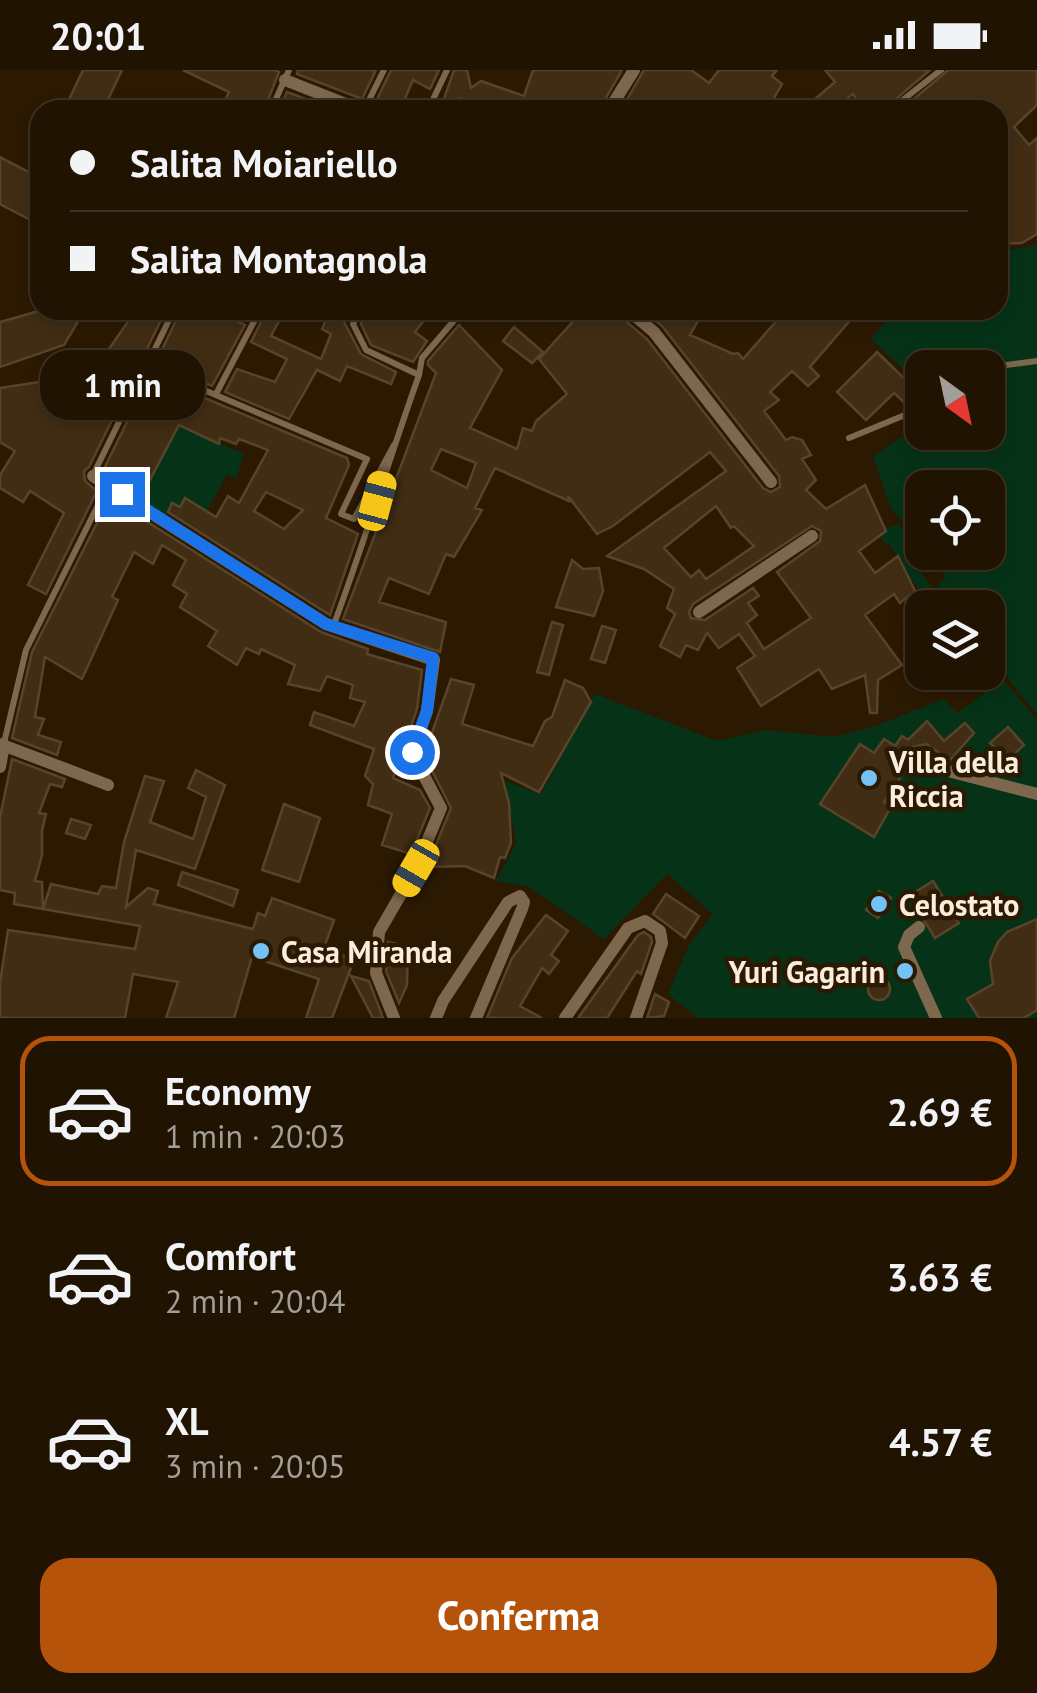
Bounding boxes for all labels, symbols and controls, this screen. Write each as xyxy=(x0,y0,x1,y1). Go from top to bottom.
text: 20:01 xyxy=(50,11,146,60)
text: Salita Moiariello xyxy=(130,138,398,187)
text: Salita Montagnola xyxy=(130,234,427,283)
callout: 1 min xyxy=(39,349,204,419)
north arrow xyxy=(905,350,1005,450)
map controls xyxy=(905,350,1005,690)
text: 1 min xyxy=(83,364,162,406)
car xyxy=(355,468,399,534)
button: locate xyxy=(905,470,1005,570)
route end xyxy=(100,472,145,517)
button: layers xyxy=(905,590,1005,690)
route start xyxy=(390,730,435,775)
place label: Villa della Riccia xyxy=(888,742,1019,815)
marker: Villa della Riccia xyxy=(858,767,880,789)
car xyxy=(388,835,444,901)
place label: Celostato xyxy=(899,885,1019,924)
marker: Celostato xyxy=(868,893,890,915)
place label: Casa Miranda xyxy=(281,932,452,971)
marker: Casa Miranda xyxy=(250,940,272,962)
place label: Yuri Gagarin xyxy=(727,952,885,991)
marker: Yuri Gagarin xyxy=(894,960,916,982)
icon: car xyxy=(45,1066,135,1156)
text: Economy xyxy=(165,1066,311,1115)
text: 2.69 € xyxy=(887,1087,992,1136)
text: 1 min · 20:03 xyxy=(165,1115,345,1157)
icon: car xyxy=(45,1231,135,1321)
text: Comfort xyxy=(165,1231,296,1280)
text: 3.63 € xyxy=(887,1252,992,1301)
text: 2 min · 20:04 xyxy=(165,1280,345,1322)
icon: car xyxy=(45,1396,135,1486)
text: XL xyxy=(165,1396,209,1445)
text: 4.57 € xyxy=(889,1417,992,1466)
text: 3 min · 20:05 xyxy=(165,1445,345,1487)
button: Conferma xyxy=(40,1558,997,1673)

